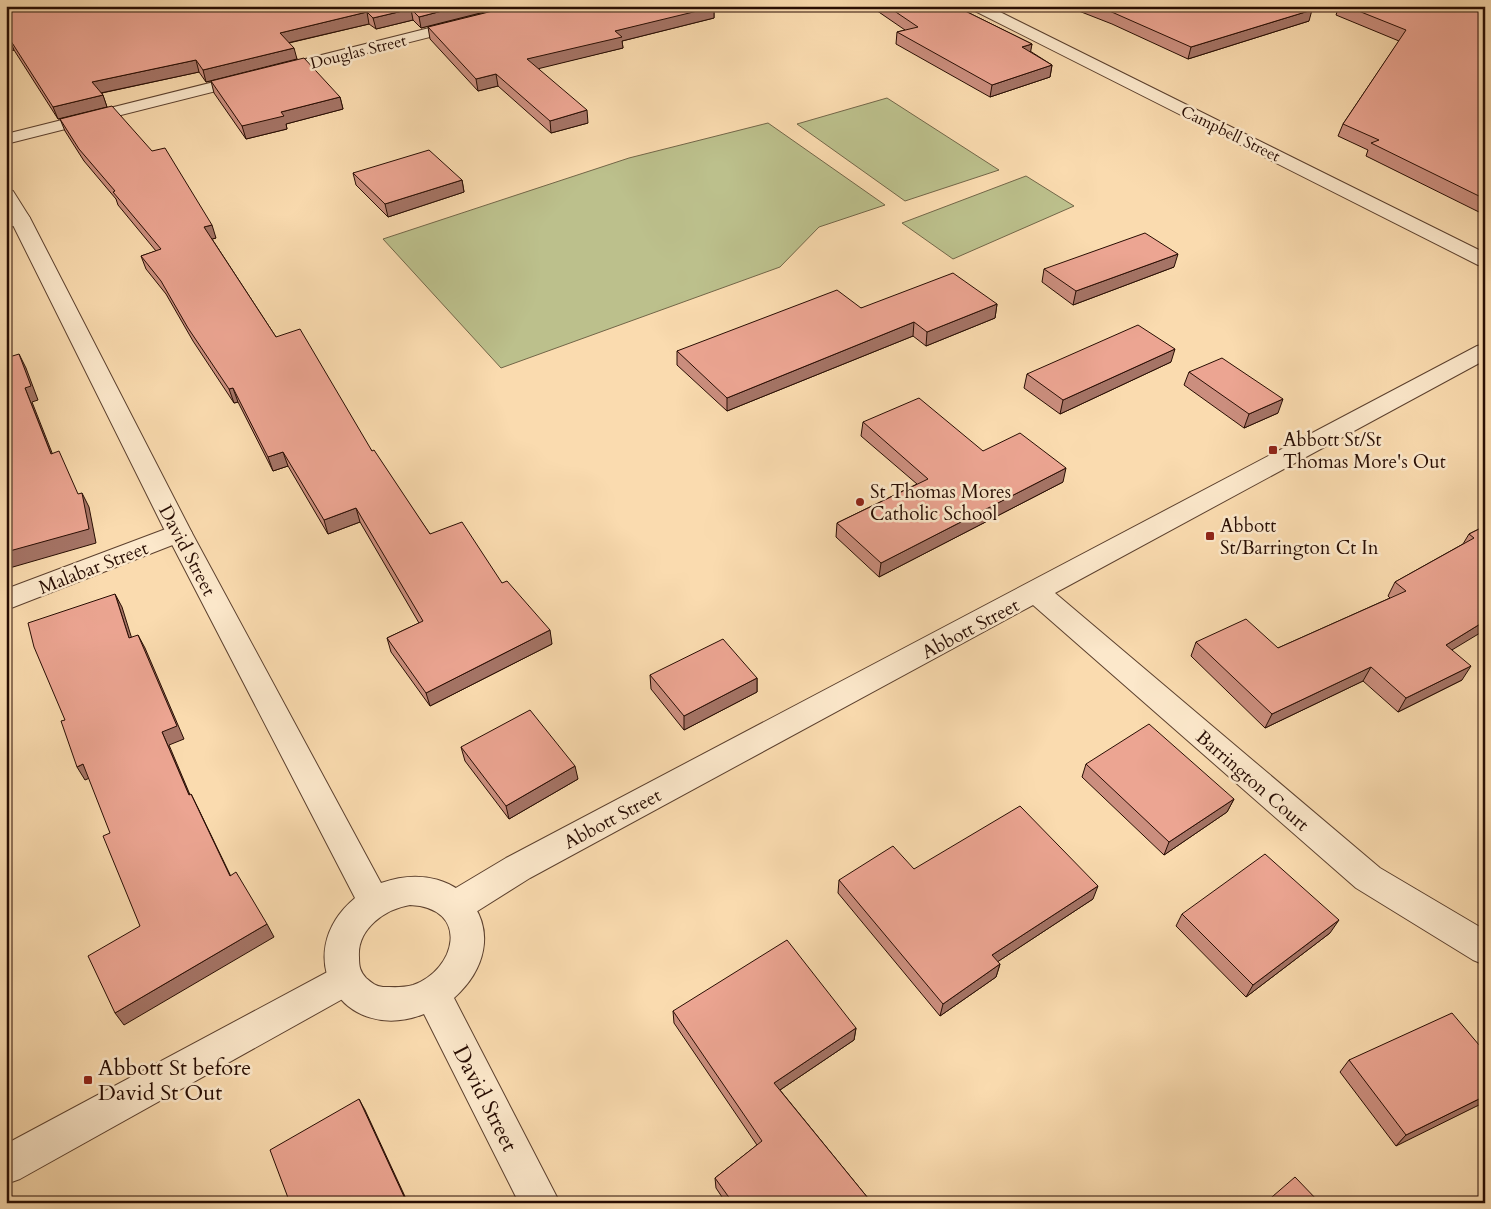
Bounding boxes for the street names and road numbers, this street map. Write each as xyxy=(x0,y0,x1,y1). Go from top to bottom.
street label: Douglas Street xyxy=(308,29,409,75)
street label: Campbell Street xyxy=(1177,100,1284,167)
street label: David Street xyxy=(152,500,222,601)
street label: Malabar Street xyxy=(35,535,152,601)
street label: Abbott Street xyxy=(917,592,1024,665)
street label: Barrington Court xyxy=(1190,724,1315,837)
street label: Abbott Street xyxy=(559,782,666,855)
street label: David Street xyxy=(446,1040,525,1157)

